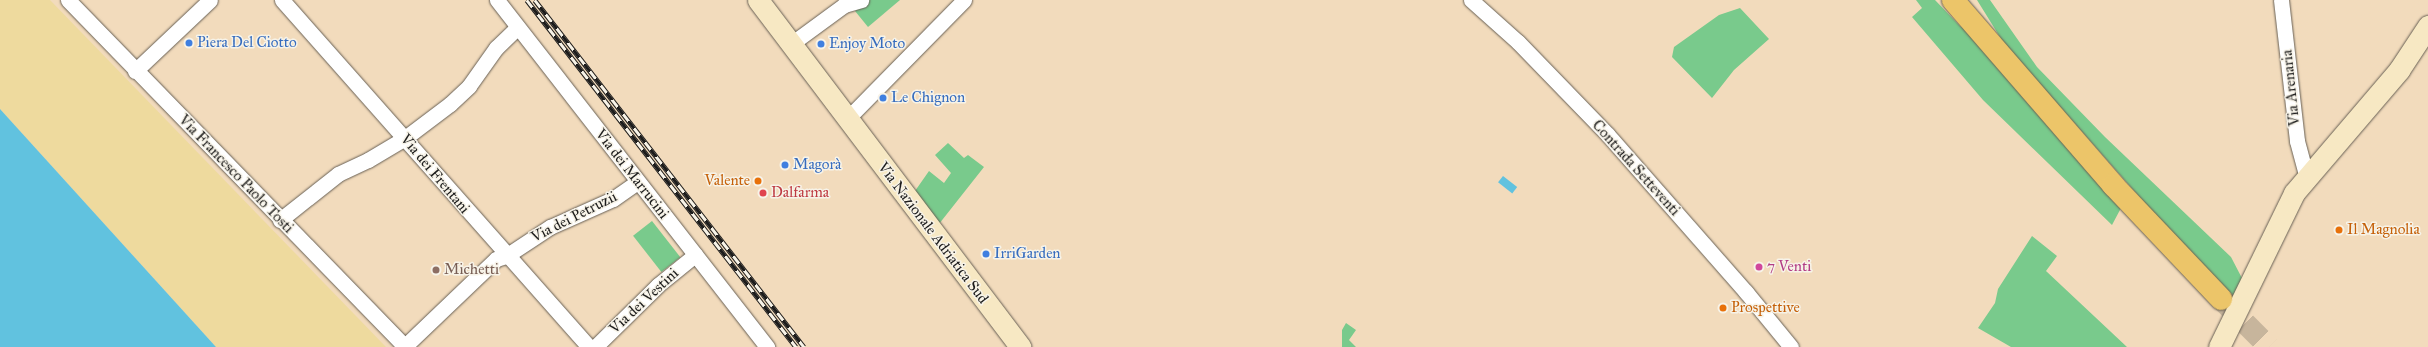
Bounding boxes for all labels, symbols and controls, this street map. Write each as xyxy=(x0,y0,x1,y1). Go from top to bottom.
place label: Piera Del Ciotto xyxy=(197,34,297,52)
place label: Enjoy Moto xyxy=(829,35,905,53)
marker: Piera Del Ciotto xyxy=(184,38,194,48)
marker: Enjoy Moto xyxy=(816,39,826,49)
street label: Via Arenaria xyxy=(2278,49,2304,127)
place label: Le Chignon xyxy=(891,89,965,107)
marker: Le Chignon xyxy=(878,93,888,103)
street label: Via Francesco Paolo Tosti xyxy=(175,111,297,237)
street label: Contrada Setteventi xyxy=(1588,116,1684,220)
street label: Via dei Marrucini xyxy=(591,125,673,223)
street label: Via dei Frentani xyxy=(396,131,474,217)
place label: Magorà xyxy=(793,156,841,174)
street label: Via Nazionale Adriatica Sud xyxy=(874,159,992,307)
marker: Magorà xyxy=(780,160,790,170)
place label: Valente xyxy=(705,172,750,190)
marker: Valente xyxy=(753,176,763,186)
place label: Dalfarma xyxy=(771,184,829,202)
street label: Via dei Petruzii xyxy=(528,188,620,246)
marker: Dalfarma xyxy=(758,188,768,198)
place label: Il Magnolia xyxy=(2347,221,2420,239)
marker: Il Magnolia xyxy=(2334,225,2344,235)
place label: IrriGarden xyxy=(994,245,1060,263)
marker: IrriGarden xyxy=(981,249,991,259)
place label: 7 Venti xyxy=(1767,258,1811,276)
place label: Michetti xyxy=(444,261,499,279)
marker: 7 Venti xyxy=(1754,262,1764,272)
street label: Via dei Vestini xyxy=(606,264,682,338)
marker: Michetti xyxy=(431,265,441,275)
place label: Prospettive xyxy=(1731,299,1800,317)
marker: Prospettive xyxy=(1718,303,1728,313)

